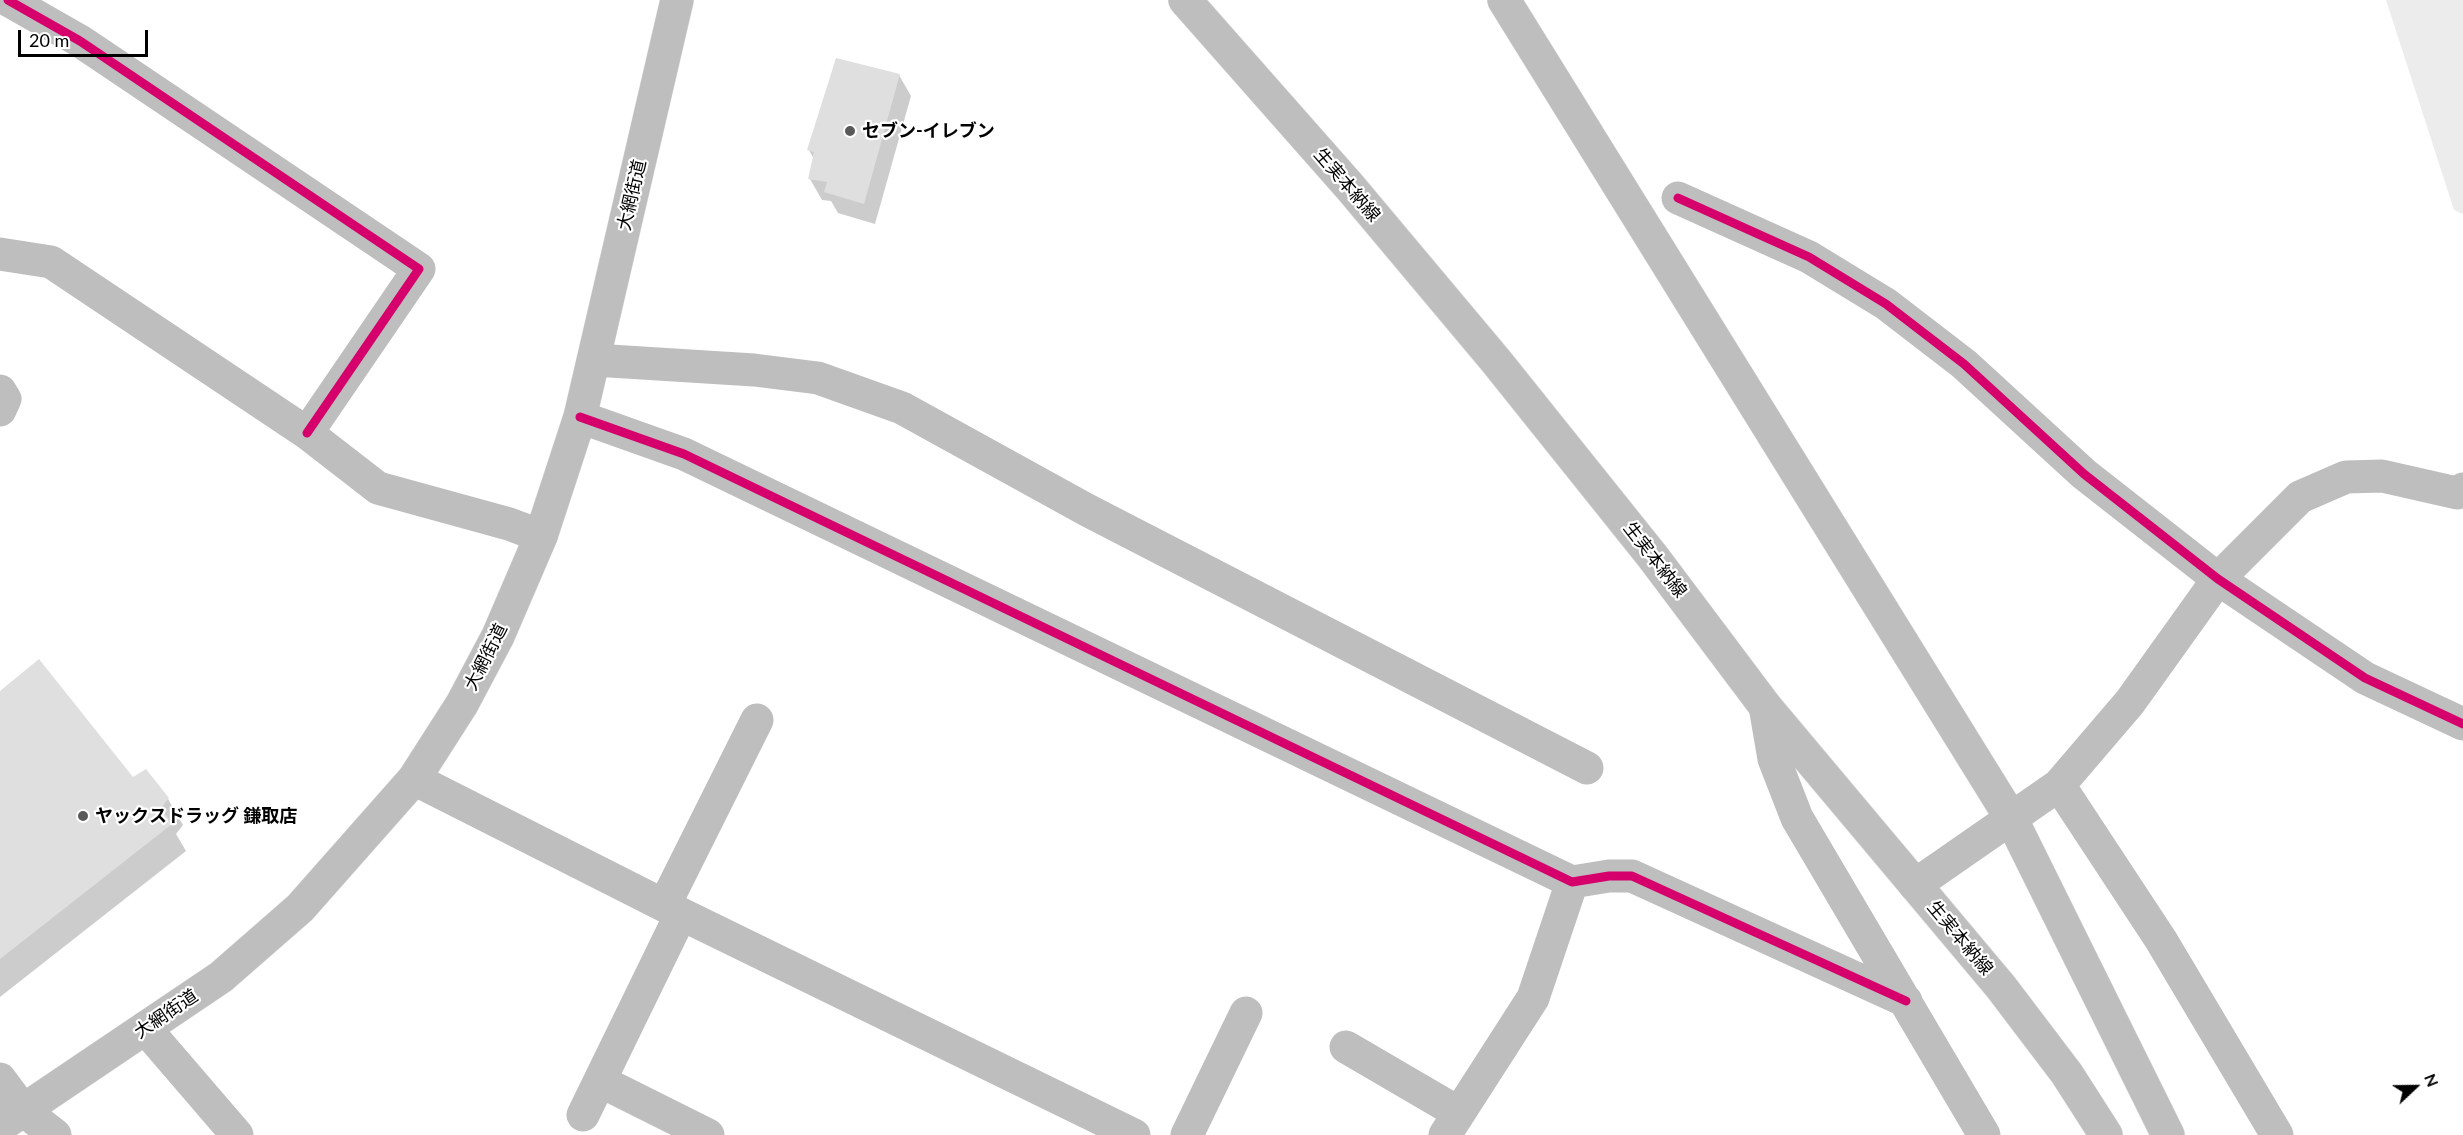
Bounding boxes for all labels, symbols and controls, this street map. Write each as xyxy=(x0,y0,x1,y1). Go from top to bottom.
scale bar xyxy=(21,18,152,56)
text: 20 m xyxy=(29,29,69,51)
place label: セブン-イレブン xyxy=(862,120,995,142)
marker: セブン-イレブン xyxy=(843,124,857,138)
street label: 生実本納線 xyxy=(1309,144,1385,226)
street label: 大網街道 xyxy=(613,157,651,233)
street label: 生実本納線 xyxy=(1619,518,1691,602)
street label: 大網街道 xyxy=(460,620,512,694)
place label: ヤックスドラッグ 鎌取店 xyxy=(95,805,297,827)
marker: ヤックスドラッグ 鎌取店 xyxy=(76,809,90,823)
street label: 生実本納線 xyxy=(1923,897,1997,979)
street label: 大網街道 xyxy=(130,985,202,1043)
north arrow xyxy=(2385,1057,2445,1117)
text: N xyxy=(2421,1071,2443,1089)

